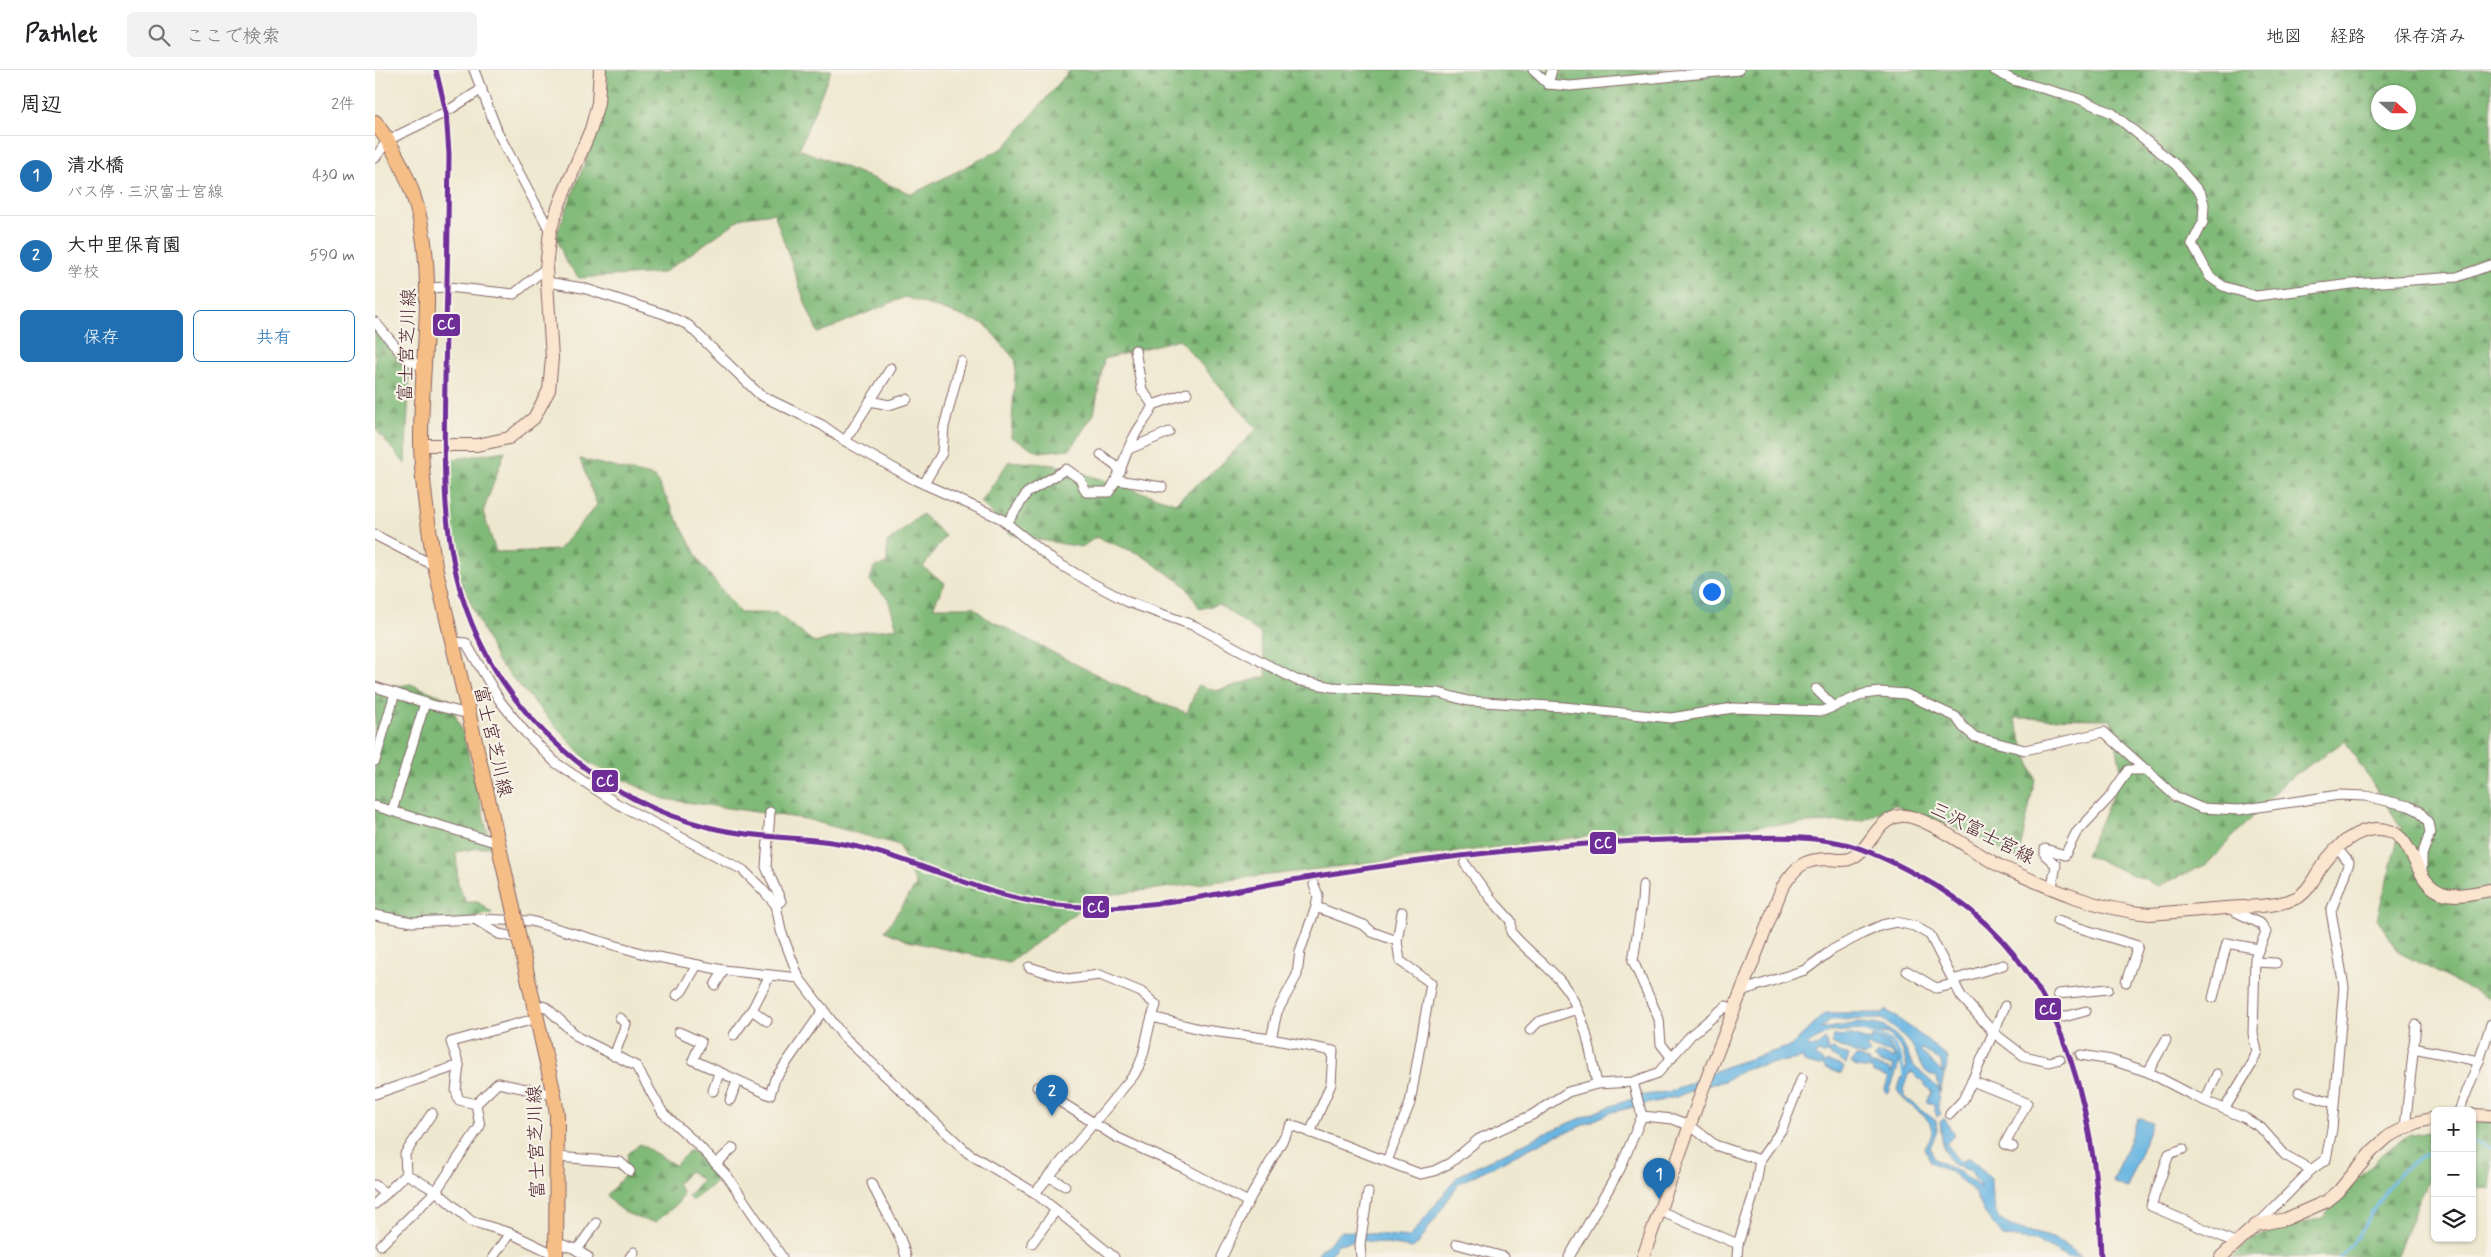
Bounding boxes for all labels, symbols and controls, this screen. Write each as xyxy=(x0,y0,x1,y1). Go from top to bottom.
search box xyxy=(127,12,477,57)
text: Pathlet xyxy=(25,19,97,50)
icon: search xyxy=(145,21,173,49)
text: ここで検索 xyxy=(185,24,280,49)
text: 地図 xyxy=(2266,25,2302,49)
text: 経路 xyxy=(2330,25,2366,49)
text: 保存済み xyxy=(2394,25,2466,49)
north arrow xyxy=(2371,85,2416,130)
text: 周辺 xyxy=(20,91,62,119)
text: 2件 xyxy=(331,94,355,115)
text: 清水橋 xyxy=(67,153,124,178)
text: 1 xyxy=(32,165,40,186)
text: 430 m xyxy=(312,165,355,186)
text: バス停 · 三沢富士宮線 xyxy=(67,182,223,203)
text: 大中里保育園 xyxy=(67,233,181,258)
text: 2 xyxy=(32,245,40,266)
text: 590 m xyxy=(309,245,355,266)
text: 学校 xyxy=(67,262,99,283)
street label: 富士宮芝川線 xyxy=(393,288,422,402)
button: 保存 xyxy=(20,310,183,362)
button: 共有 xyxy=(193,310,355,362)
line badge: CC xyxy=(432,313,461,337)
text: CC xyxy=(437,316,456,334)
your location xyxy=(1699,579,1725,605)
street label: 富士宮芝川線 xyxy=(468,683,518,800)
line badge: CC xyxy=(591,769,619,793)
text: CC xyxy=(596,773,615,791)
street label: 三沢富士宮線 xyxy=(1926,796,2039,870)
line badge: CC xyxy=(1589,831,1617,855)
text: CC xyxy=(1594,835,1613,853)
line badge: CC xyxy=(1082,895,1110,919)
text: CC xyxy=(1087,899,1106,917)
line badge: CC xyxy=(2034,997,2062,1021)
text: CC xyxy=(2039,1001,2058,1019)
pin: 2 xyxy=(1036,1075,1068,1116)
street label: 富士宮芝川線 xyxy=(522,1085,551,1199)
map controls xyxy=(2431,1107,2476,1242)
button: + xyxy=(2431,1107,2476,1152)
button: − xyxy=(2431,1152,2476,1197)
pin: 1 xyxy=(1643,1158,1675,1199)
button: layers xyxy=(2431,1197,2476,1242)

